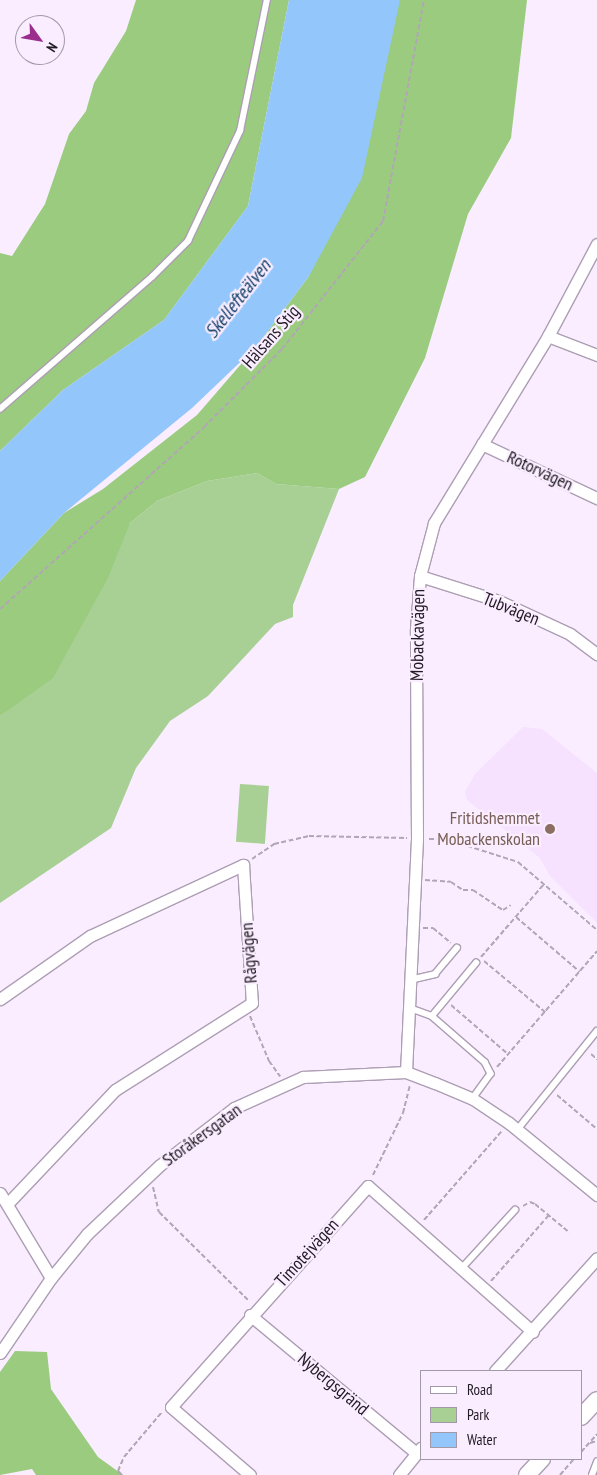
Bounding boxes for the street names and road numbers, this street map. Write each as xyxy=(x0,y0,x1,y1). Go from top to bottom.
street label: Hälsans Stig xyxy=(238,301,304,373)
street label: Rotorvägen xyxy=(503,446,577,496)
street label: Tubvägen xyxy=(479,588,543,630)
street label: Mobackavägen xyxy=(406,589,430,681)
street label: Rågvägen xyxy=(236,922,262,984)
street label: Storåkersgatan xyxy=(158,1099,246,1171)
street label: Timotejvägen xyxy=(271,1214,343,1292)
street label: Nybergsgränd xyxy=(293,1348,373,1420)

